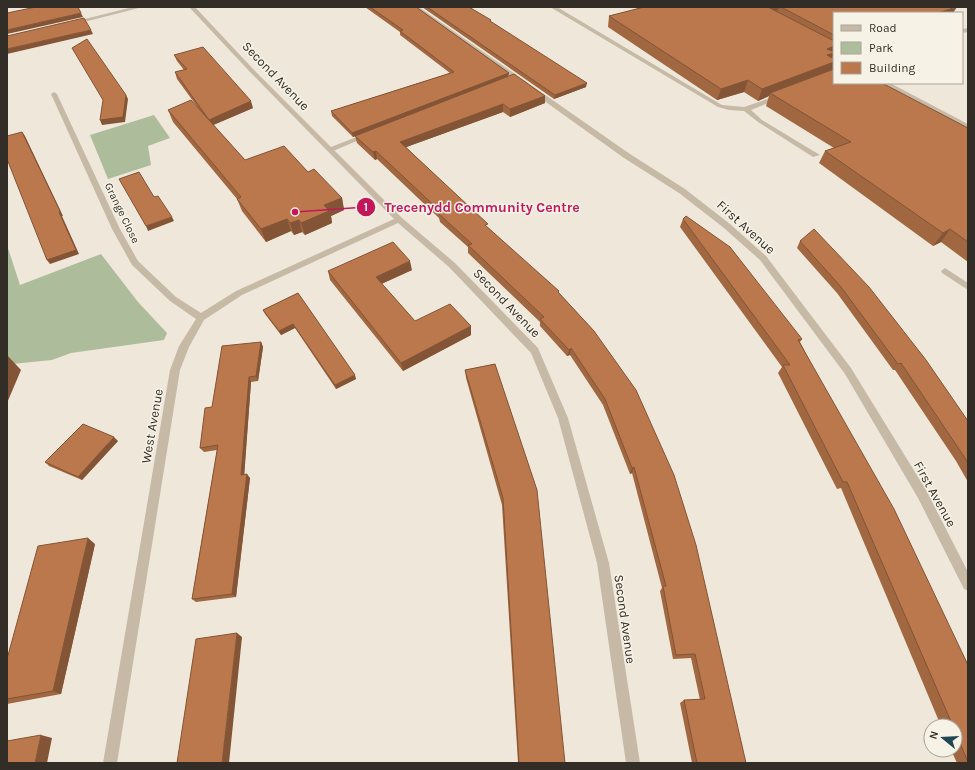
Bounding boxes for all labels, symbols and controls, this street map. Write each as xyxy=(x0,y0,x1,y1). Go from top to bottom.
legend xyxy=(833,12,963,84)
text: Road xyxy=(869,21,897,35)
street label: Second Avenue xyxy=(239,39,313,114)
text: Park xyxy=(869,41,894,55)
text: Building xyxy=(869,61,916,75)
street label: Grange Close xyxy=(102,181,142,246)
callout: Trecenydd Community Centre xyxy=(356,194,588,220)
street label: First Avenue xyxy=(714,197,778,257)
text: Trecenydd Community Centre xyxy=(384,199,580,216)
text: 1 xyxy=(364,200,368,214)
street label: Second Avenue xyxy=(470,266,544,341)
street label: West Avenue xyxy=(138,387,166,464)
street label: First Avenue xyxy=(911,458,959,530)
street label: Second Avenue xyxy=(611,574,639,665)
north arrow xyxy=(923,718,963,758)
text: N xyxy=(927,729,941,741)

